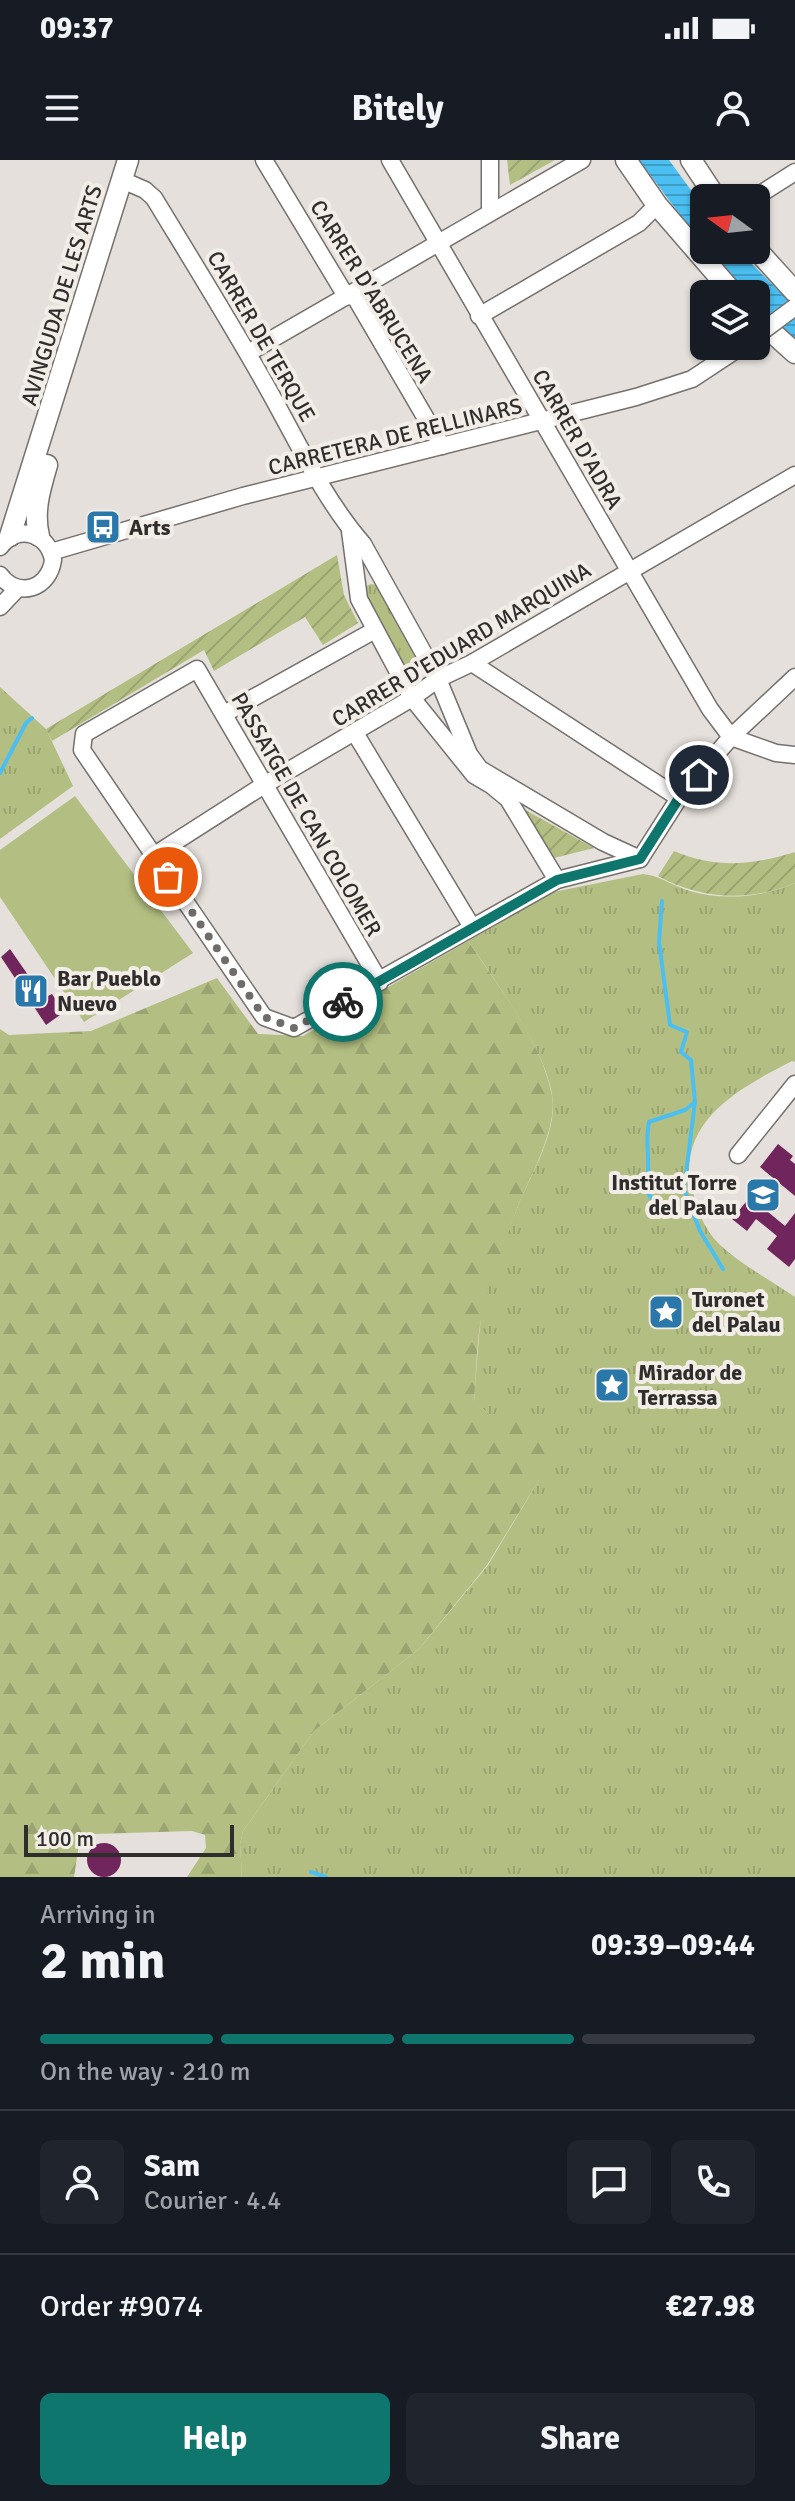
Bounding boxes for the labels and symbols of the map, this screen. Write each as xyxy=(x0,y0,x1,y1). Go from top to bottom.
street label: AVINGUDA DE LES ARTS xyxy=(15,182,108,409)
north arrow xyxy=(690,184,770,264)
street label: CARRER D'ABRUCENA xyxy=(304,195,439,388)
street label: CARRER DE TERQUE xyxy=(202,246,321,427)
street label: CARRER D'ADRA xyxy=(527,365,629,514)
street label: CARRETERA DE RELLINARS xyxy=(266,392,525,481)
bus stop icon: Arts xyxy=(84,508,122,546)
place label: Arts xyxy=(129,514,171,541)
street label: CARRER D'EDUARD MARQUINA xyxy=(327,556,596,733)
street label: PASSATGE DE CAN COLOMER xyxy=(226,687,388,941)
pin xyxy=(665,741,733,809)
pin xyxy=(134,843,202,911)
courier xyxy=(303,962,383,1042)
place label: Bar Pueblo Nuevo xyxy=(57,965,161,1017)
restaurant icon: Bar Pueblo Nuevo xyxy=(12,972,50,1010)
place label: Institut Torre del Palau xyxy=(611,1169,737,1221)
school or university icon: Institut Torre del Palau xyxy=(744,1176,782,1214)
place label: Turonet del Palau xyxy=(692,1286,781,1338)
place icon: Turonet del Palau xyxy=(647,1293,685,1331)
place label: Mirador de Terrassa xyxy=(638,1359,742,1411)
place icon: Mirador de Terrassa xyxy=(593,1366,631,1404)
scale bar xyxy=(24,1821,234,1857)

